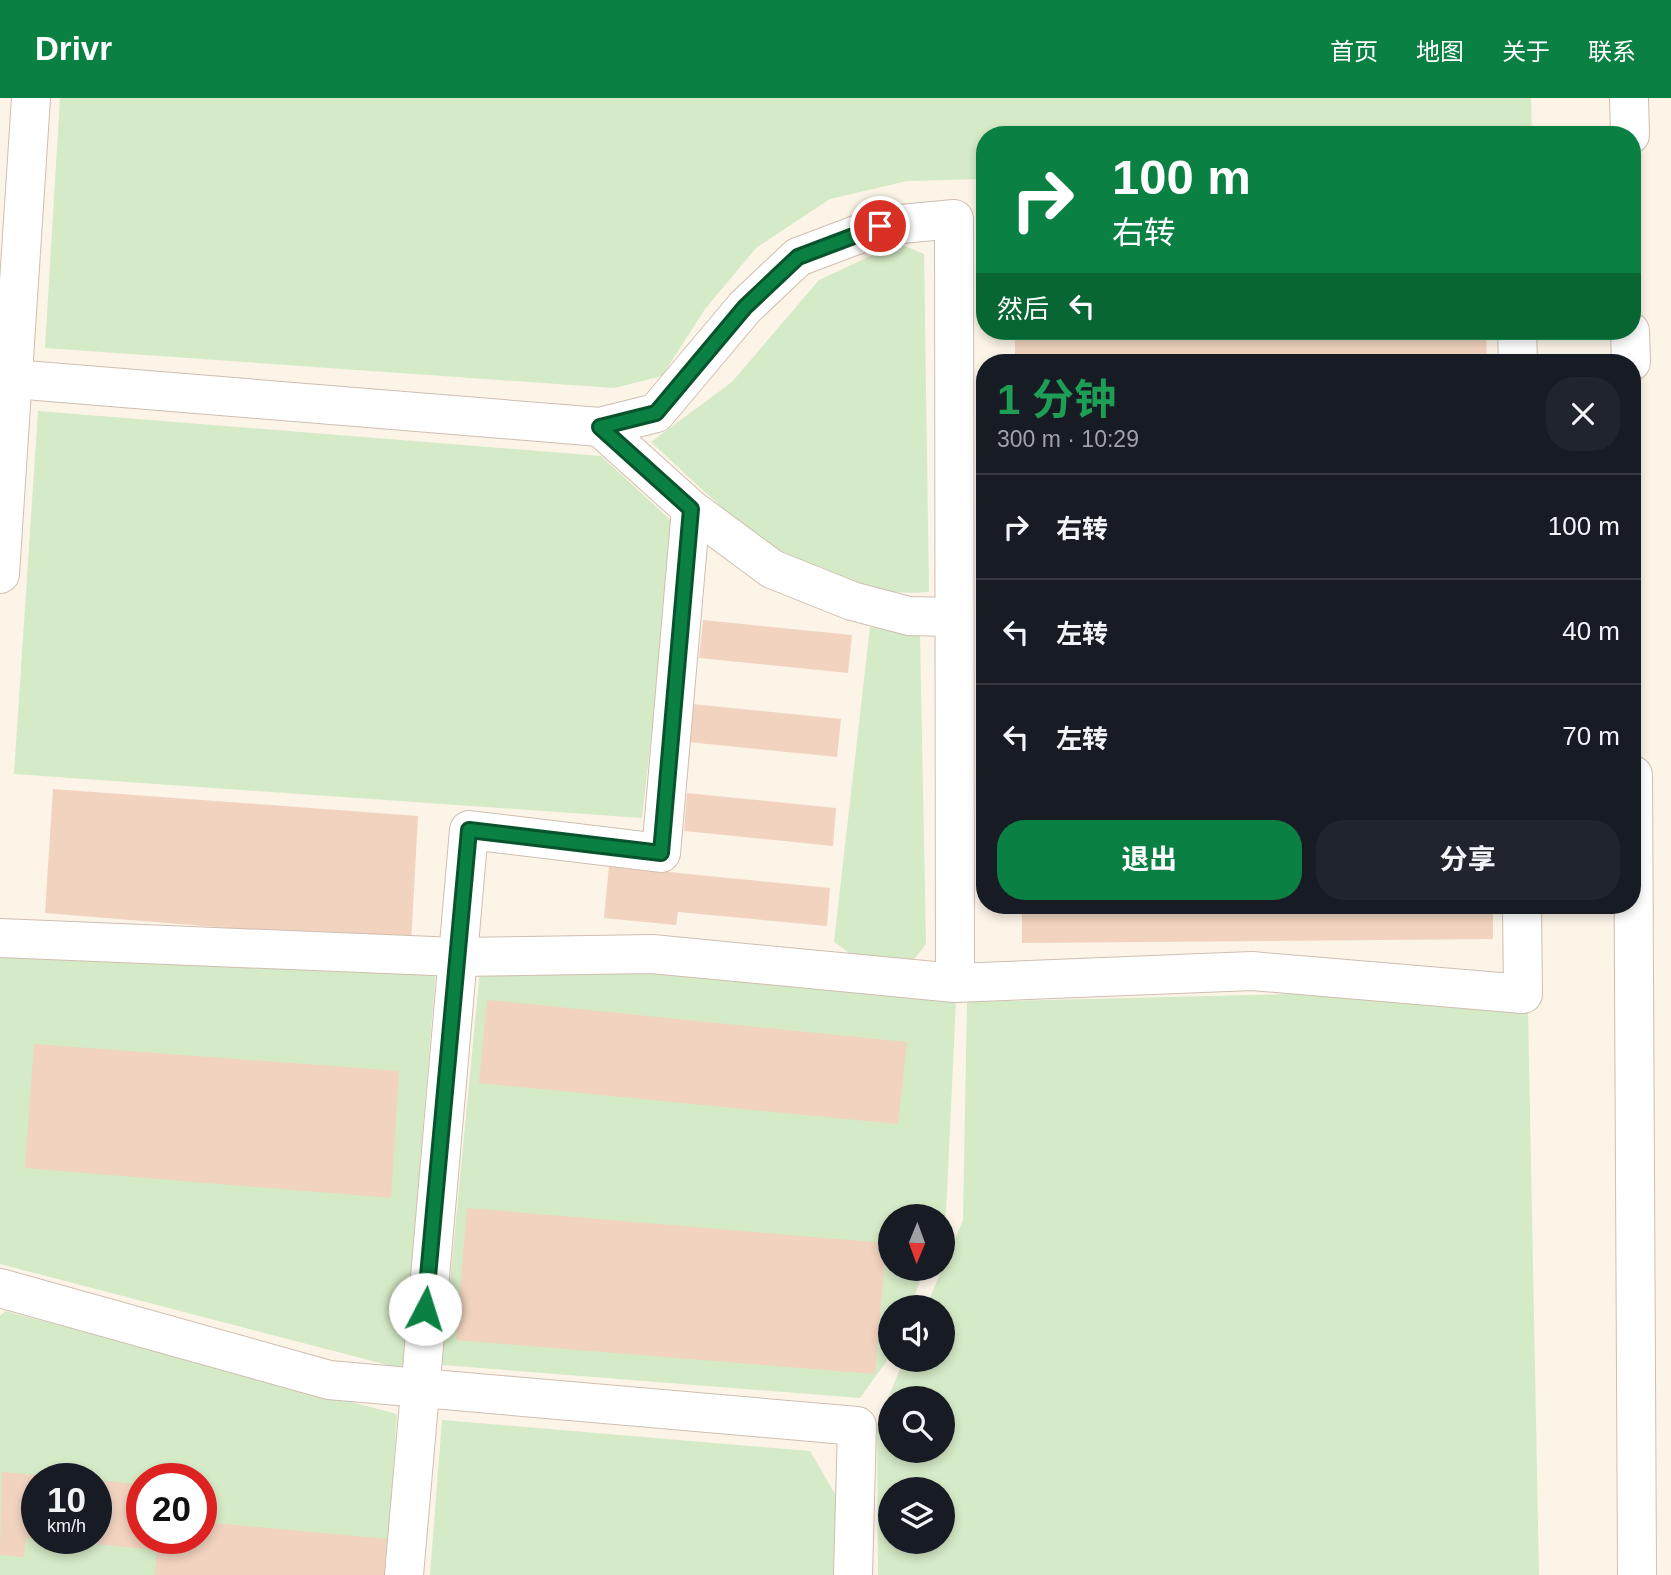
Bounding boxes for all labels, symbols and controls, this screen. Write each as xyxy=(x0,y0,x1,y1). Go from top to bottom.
text: Drivr xyxy=(35,30,112,67)
text: 首页 xyxy=(1330,38,1378,65)
text: 地图 xyxy=(1416,38,1464,65)
text: 关于 xyxy=(1502,38,1550,65)
text: 联系 xyxy=(1588,38,1636,65)
text: 100 m xyxy=(1112,150,1251,204)
icon: right xyxy=(997,154,1088,245)
pin xyxy=(850,196,910,256)
icon: arrive xyxy=(861,207,899,245)
text: 右转 xyxy=(1112,215,1176,251)
icon: left xyxy=(1063,287,1101,325)
text: 然后 xyxy=(997,294,1049,324)
text: 1 分钟 xyxy=(997,376,1116,423)
button: close xyxy=(1546,377,1620,451)
text: 300 m · 10:29 xyxy=(997,426,1139,452)
icon: right xyxy=(997,508,1035,546)
text: 100 m xyxy=(1548,511,1620,541)
text: 右转 xyxy=(1056,514,1108,544)
icon: left xyxy=(997,613,1035,651)
text: 40 m xyxy=(1562,616,1620,646)
text: 左转 xyxy=(1056,619,1108,649)
icon: left xyxy=(997,718,1035,756)
text: 70 m xyxy=(1562,721,1620,751)
text: 左转 xyxy=(1056,724,1108,754)
button: 退出 xyxy=(997,820,1302,900)
button: 分享 xyxy=(1316,820,1620,900)
north arrow xyxy=(878,1204,956,1281)
map controls xyxy=(878,1204,955,1554)
position arrow xyxy=(388,1272,462,1346)
button: sound xyxy=(878,1295,955,1372)
button: search xyxy=(878,1386,955,1463)
speed limit sign: 20 xyxy=(126,1463,217,1554)
button: layers xyxy=(878,1477,955,1554)
text: 10 xyxy=(47,1480,86,1519)
text: km/h xyxy=(47,1516,86,1536)

